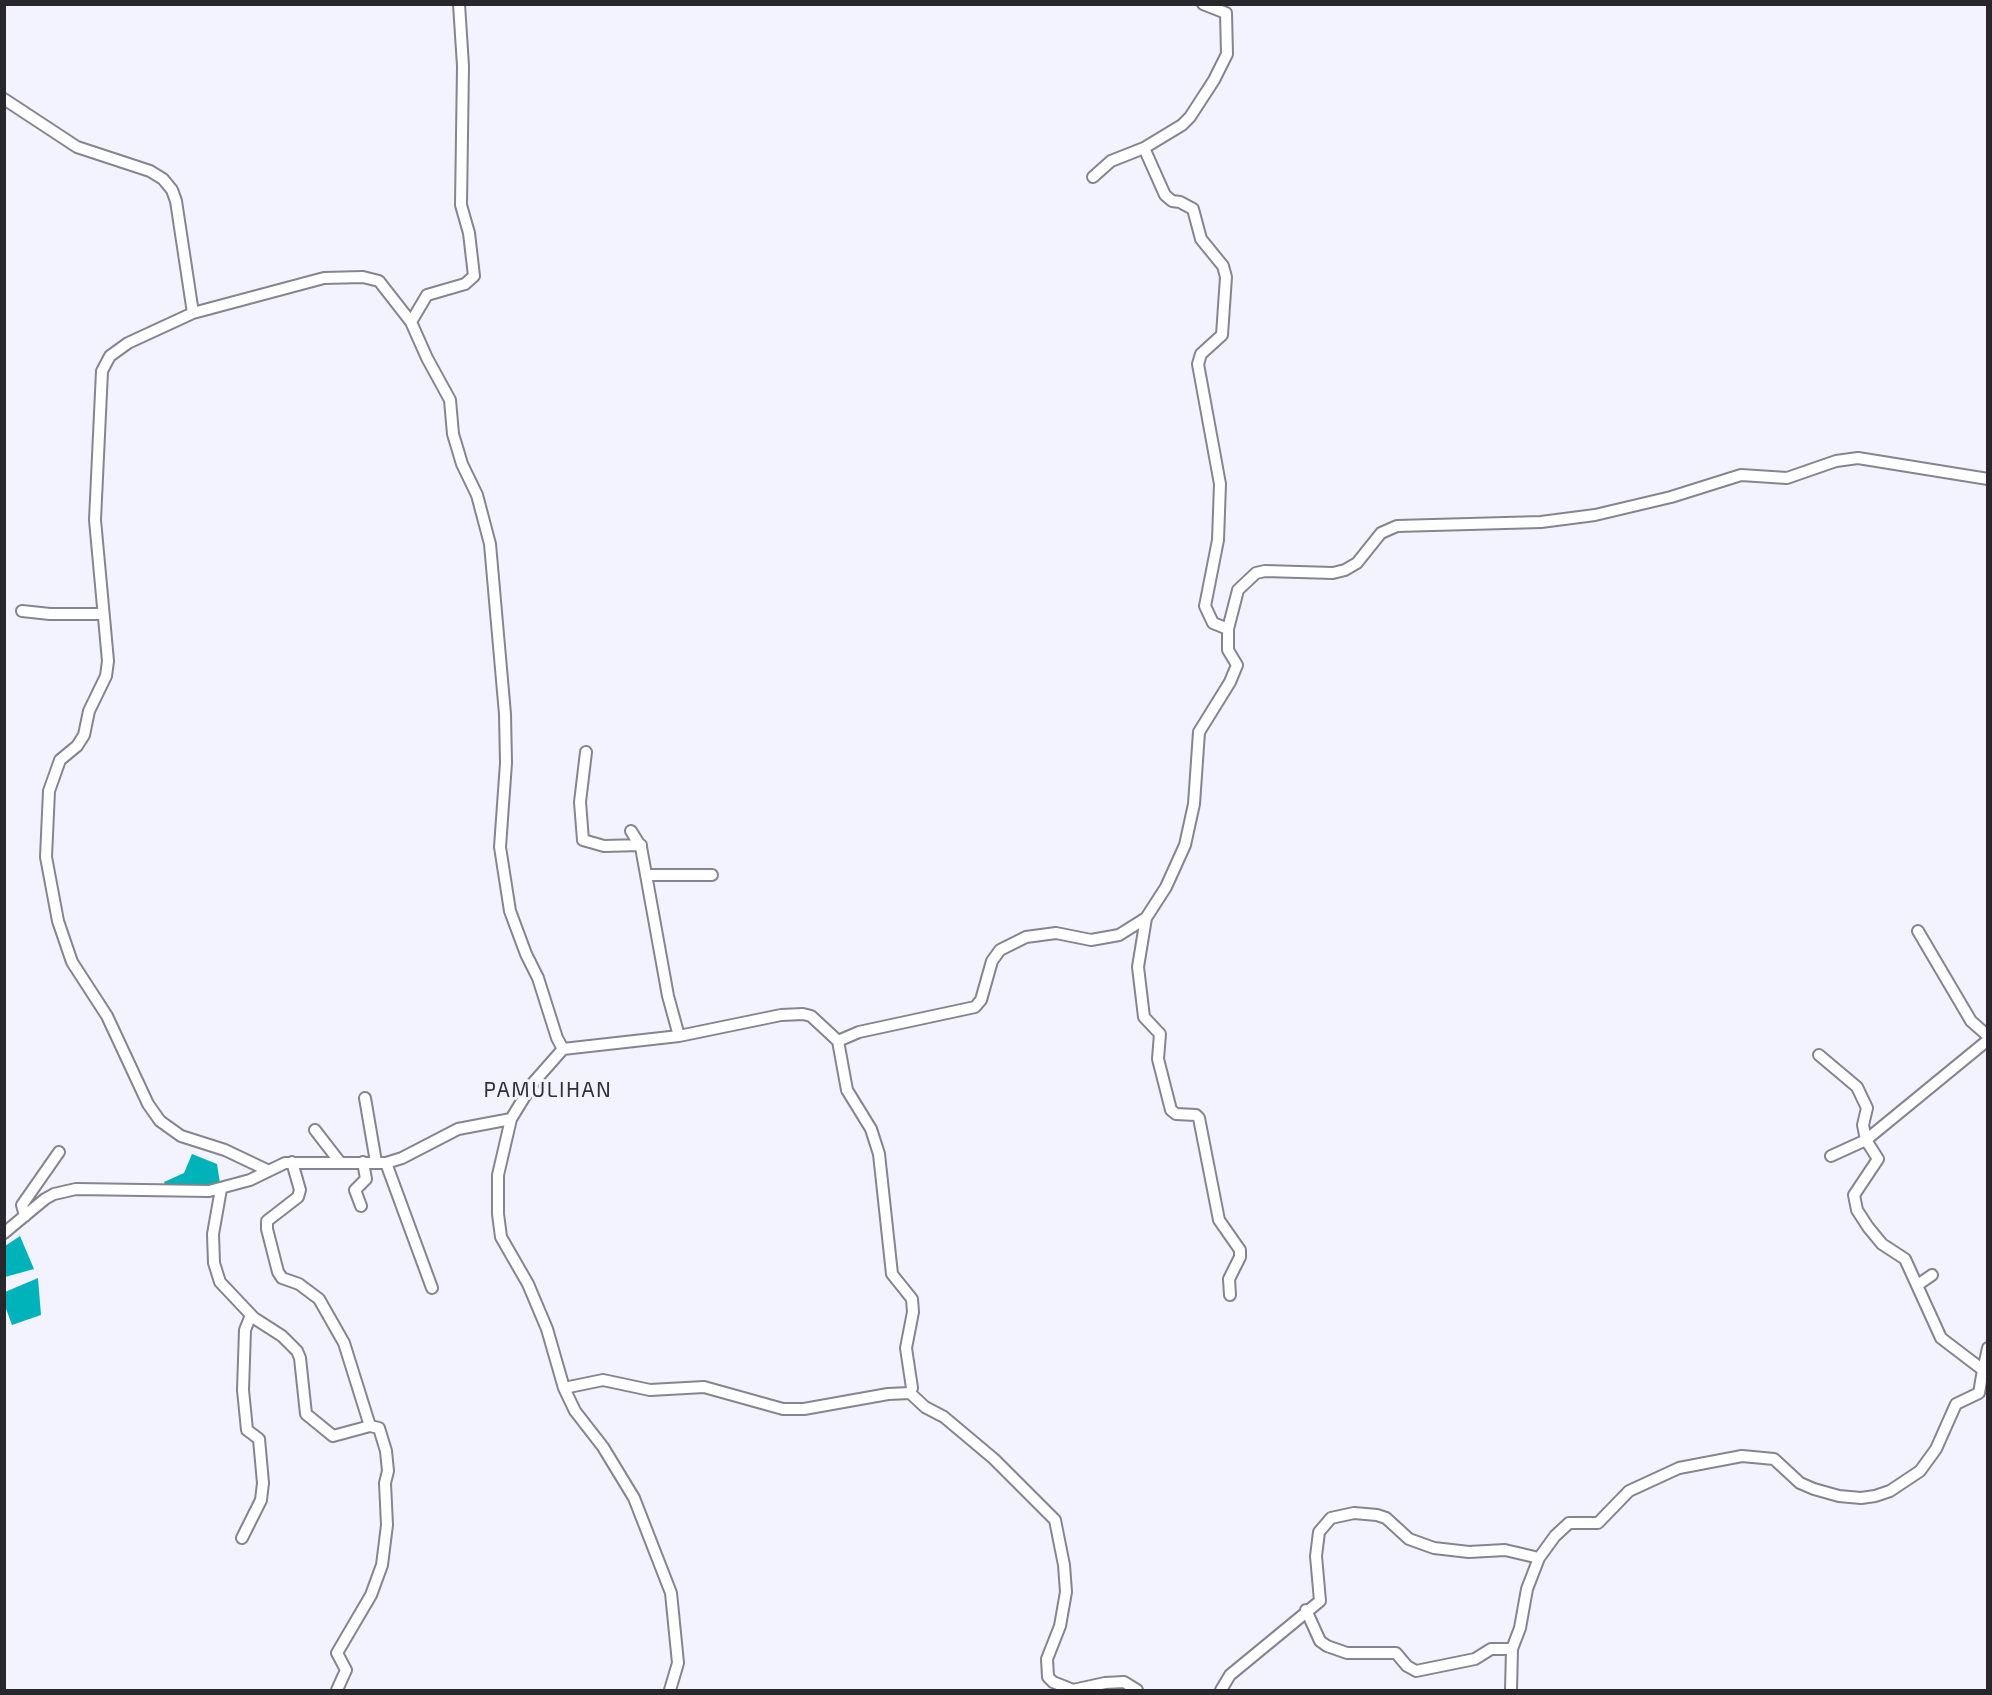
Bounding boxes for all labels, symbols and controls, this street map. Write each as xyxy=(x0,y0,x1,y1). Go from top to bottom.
district label: PAMULIHAN xyxy=(484,1077,612,1103)

